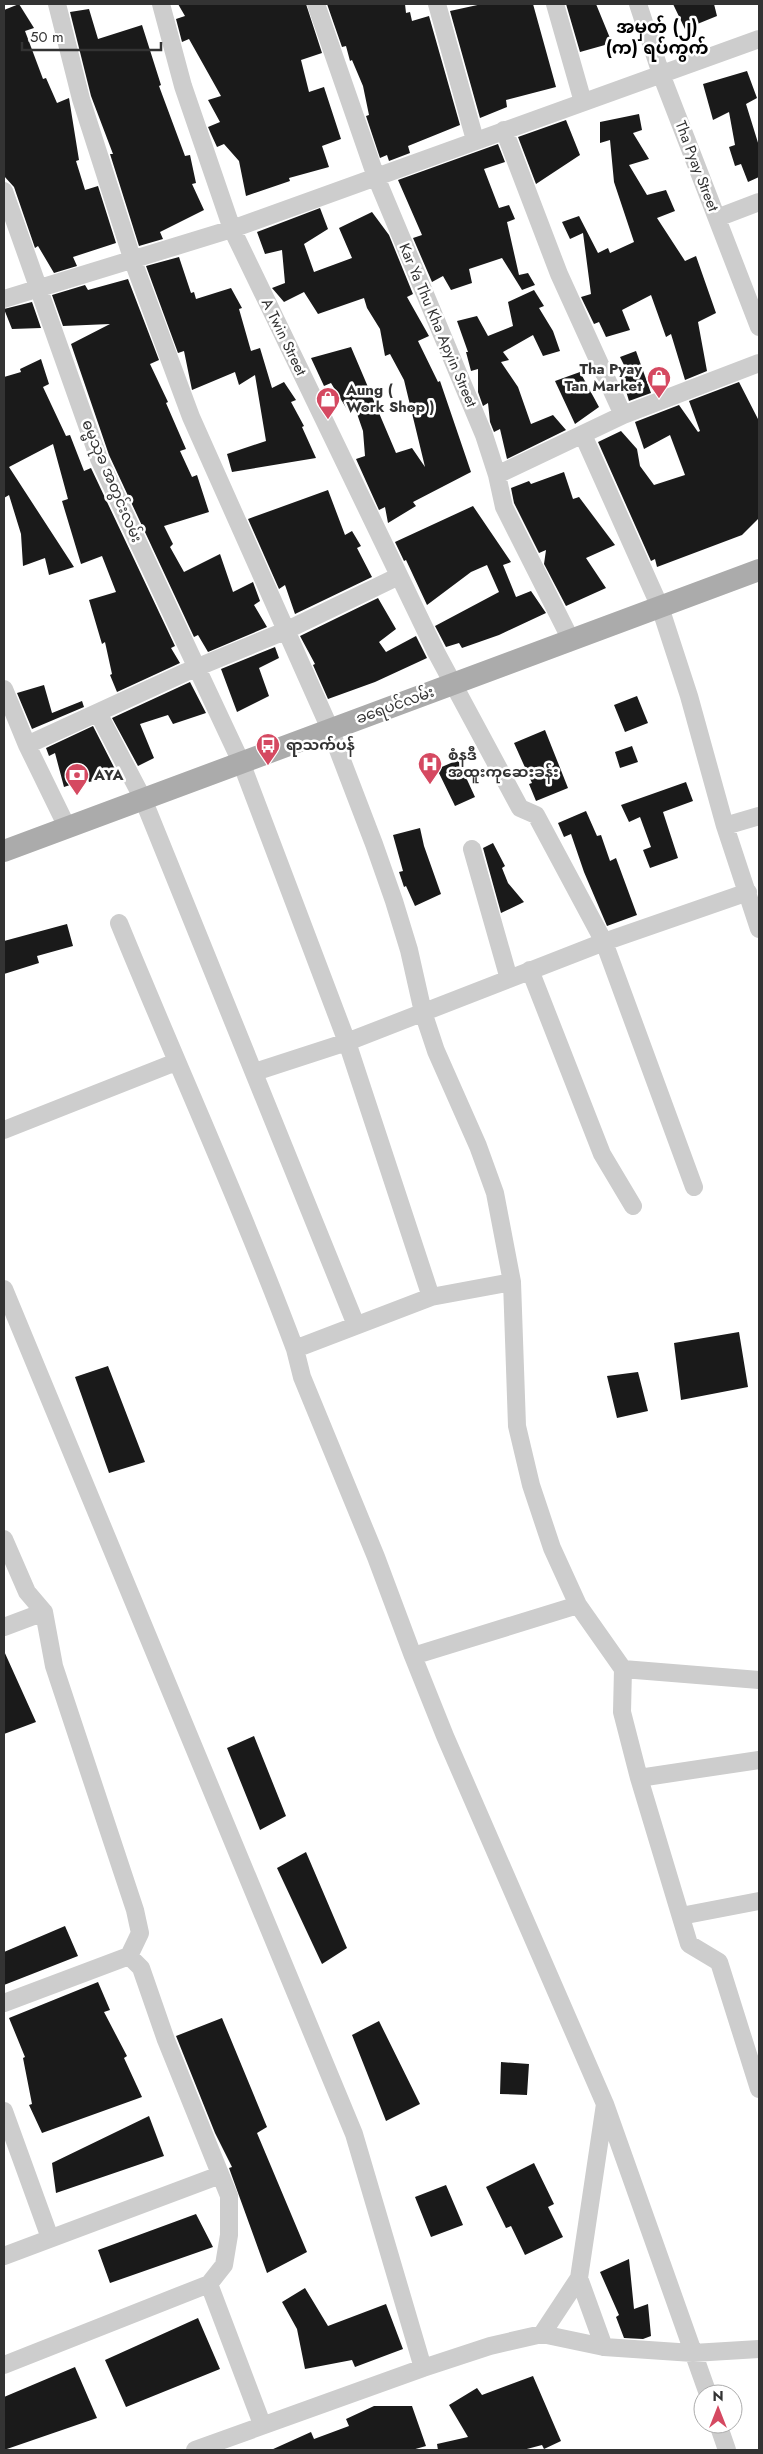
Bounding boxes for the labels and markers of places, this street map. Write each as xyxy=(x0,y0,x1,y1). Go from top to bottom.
place label: Tha Pyay Tan Market xyxy=(564,358,642,397)
shop icon: Tha Pyay Tan Market xyxy=(646,365,672,399)
place label: Aung ( Work Shop ) xyxy=(345,379,435,418)
shop icon: Aung ( Work Shop ) xyxy=(315,386,341,420)
bus stop icon: ရာသက်ပန် xyxy=(255,732,281,766)
place label: ရာသက်ပန် xyxy=(286,734,355,757)
place label: စံနဒီ အထူးကုဆေးခန်း xyxy=(448,744,559,784)
hospital icon: စံနဒီ အထူးကုဆေးခန်း xyxy=(417,751,443,785)
bank icon: AYA xyxy=(64,762,90,796)
place label: AYA xyxy=(93,764,124,786)

